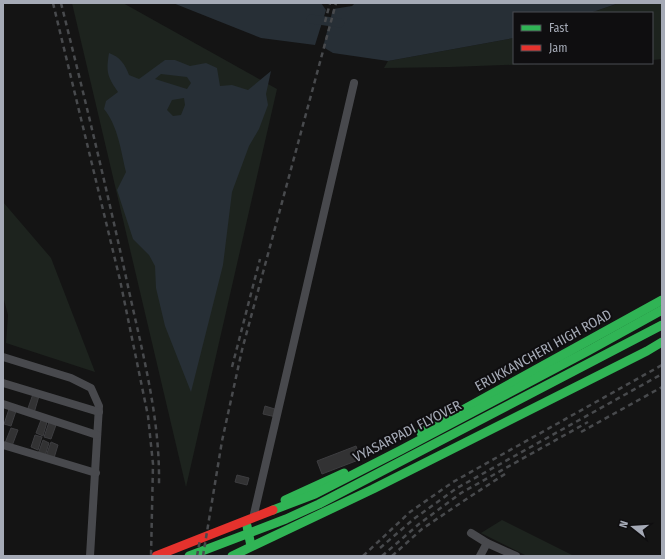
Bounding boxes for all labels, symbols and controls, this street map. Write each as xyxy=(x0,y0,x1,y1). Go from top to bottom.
legend xyxy=(513,12,653,64)
text: Fast xyxy=(549,21,568,35)
text: Jam xyxy=(549,41,567,55)
street label: ERUKKANCHERI HIGH ROAD xyxy=(472,306,614,395)
street label: VYASARPADI FLYOVER xyxy=(350,397,465,466)
north arrow xyxy=(613,507,653,547)
text: N xyxy=(617,519,631,529)

